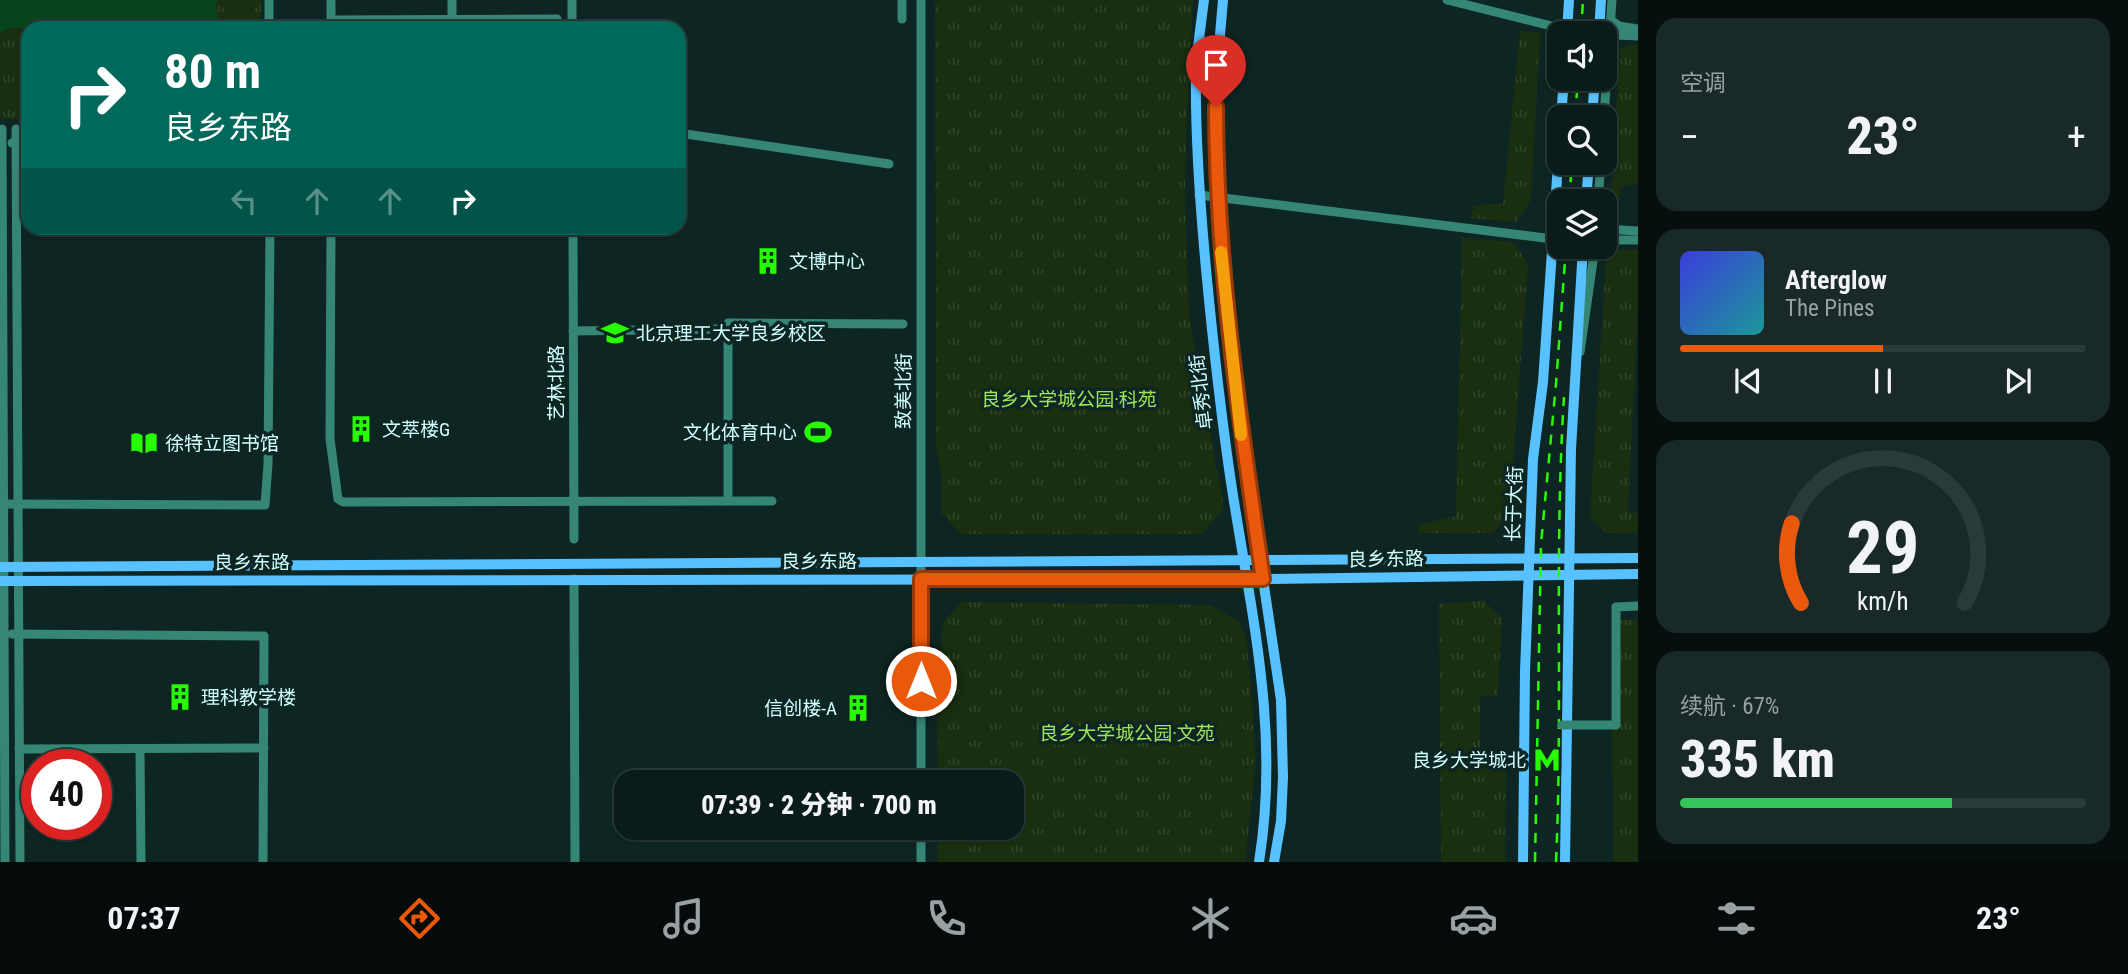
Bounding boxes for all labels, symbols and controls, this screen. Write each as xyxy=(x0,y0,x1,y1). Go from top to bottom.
map controls xyxy=(1547,21,1617,259)
button: sound xyxy=(1547,21,1617,91)
pin xyxy=(1186,35,1246,107)
text: 80 m xyxy=(164,43,261,100)
icon: arrive xyxy=(1197,46,1235,84)
icon: right xyxy=(49,49,140,140)
text: 空调 xyxy=(1680,70,1726,97)
button: search xyxy=(1547,105,1617,175)
text: 23° xyxy=(1846,106,1920,167)
text: 良乡东路 xyxy=(164,109,292,147)
text: − xyxy=(1680,115,1699,159)
text: + xyxy=(2067,115,2086,159)
icon: left xyxy=(225,182,263,220)
icon: ahead xyxy=(298,182,336,220)
icon: ahead xyxy=(371,182,409,220)
icon: right xyxy=(444,182,482,220)
button: layers xyxy=(1547,189,1617,259)
building icon: 文博中心 xyxy=(753,246,783,276)
place label: 文博中心 xyxy=(789,250,865,273)
text: Afterglow xyxy=(1785,265,1887,295)
text: The Pines xyxy=(1785,295,1875,322)
school or university icon: 北京理工大学良乡校区 xyxy=(600,318,630,348)
place label: 北京理工大学良乡校区 xyxy=(636,322,826,345)
street label: 艺林北路 xyxy=(545,345,568,421)
street label: 致美北街 xyxy=(892,353,915,429)
street label: 卓秀北街 xyxy=(1185,353,1217,431)
icon: previous xyxy=(1729,362,1767,400)
icon: pause xyxy=(1864,362,1902,400)
icon: next xyxy=(1999,362,2037,400)
park label: 良乡大学城公园·科苑 xyxy=(981,388,1157,411)
building icon: 文萃楼G xyxy=(346,414,376,444)
sports icon: 文化体育中心 xyxy=(803,417,833,447)
place label: 文萃楼G xyxy=(382,418,450,441)
place label: 文化体育中心 xyxy=(683,421,797,444)
library icon: 徐特立图书馆 xyxy=(129,428,159,458)
place label: 徐特立图书馆 xyxy=(165,432,279,455)
street label: 长于大街 xyxy=(1501,466,1527,542)
text: 29 xyxy=(1846,505,1920,591)
street label: 良乡东路 xyxy=(1348,547,1424,571)
street label: 良乡东路 xyxy=(781,550,857,573)
street label: 良乡东路 xyxy=(214,551,290,574)
text: km/h xyxy=(1857,586,1909,615)
position arrow xyxy=(884,644,958,718)
building icon: 理科教学楼 xyxy=(165,682,195,712)
place label: 理科教学楼 xyxy=(201,686,296,709)
building icon: 信创楼-A xyxy=(843,693,873,723)
text: 续航 · 67% xyxy=(1680,693,1779,720)
place label: 信创楼-A xyxy=(764,697,837,720)
park label: 良乡大学城公园·文苑 xyxy=(1039,722,1215,745)
text: 335 km xyxy=(1680,729,1835,790)
metro station icon: 良乡大学城北 xyxy=(1532,745,1562,775)
speed limit sign: 40 xyxy=(21,749,112,840)
place label: 良乡大学城北 xyxy=(1412,749,1526,772)
text: 07:39 · 2 分钟 · 700 m xyxy=(701,790,937,820)
icon: directions xyxy=(395,894,444,943)
icon: music xyxy=(659,894,708,943)
icon: phone xyxy=(922,894,971,943)
icon: climate xyxy=(1186,894,1235,943)
icon: car xyxy=(1449,894,1498,943)
icon: filters xyxy=(1712,894,1761,943)
text: 07:37 xyxy=(107,899,181,937)
text: 23° xyxy=(1976,899,2021,937)

